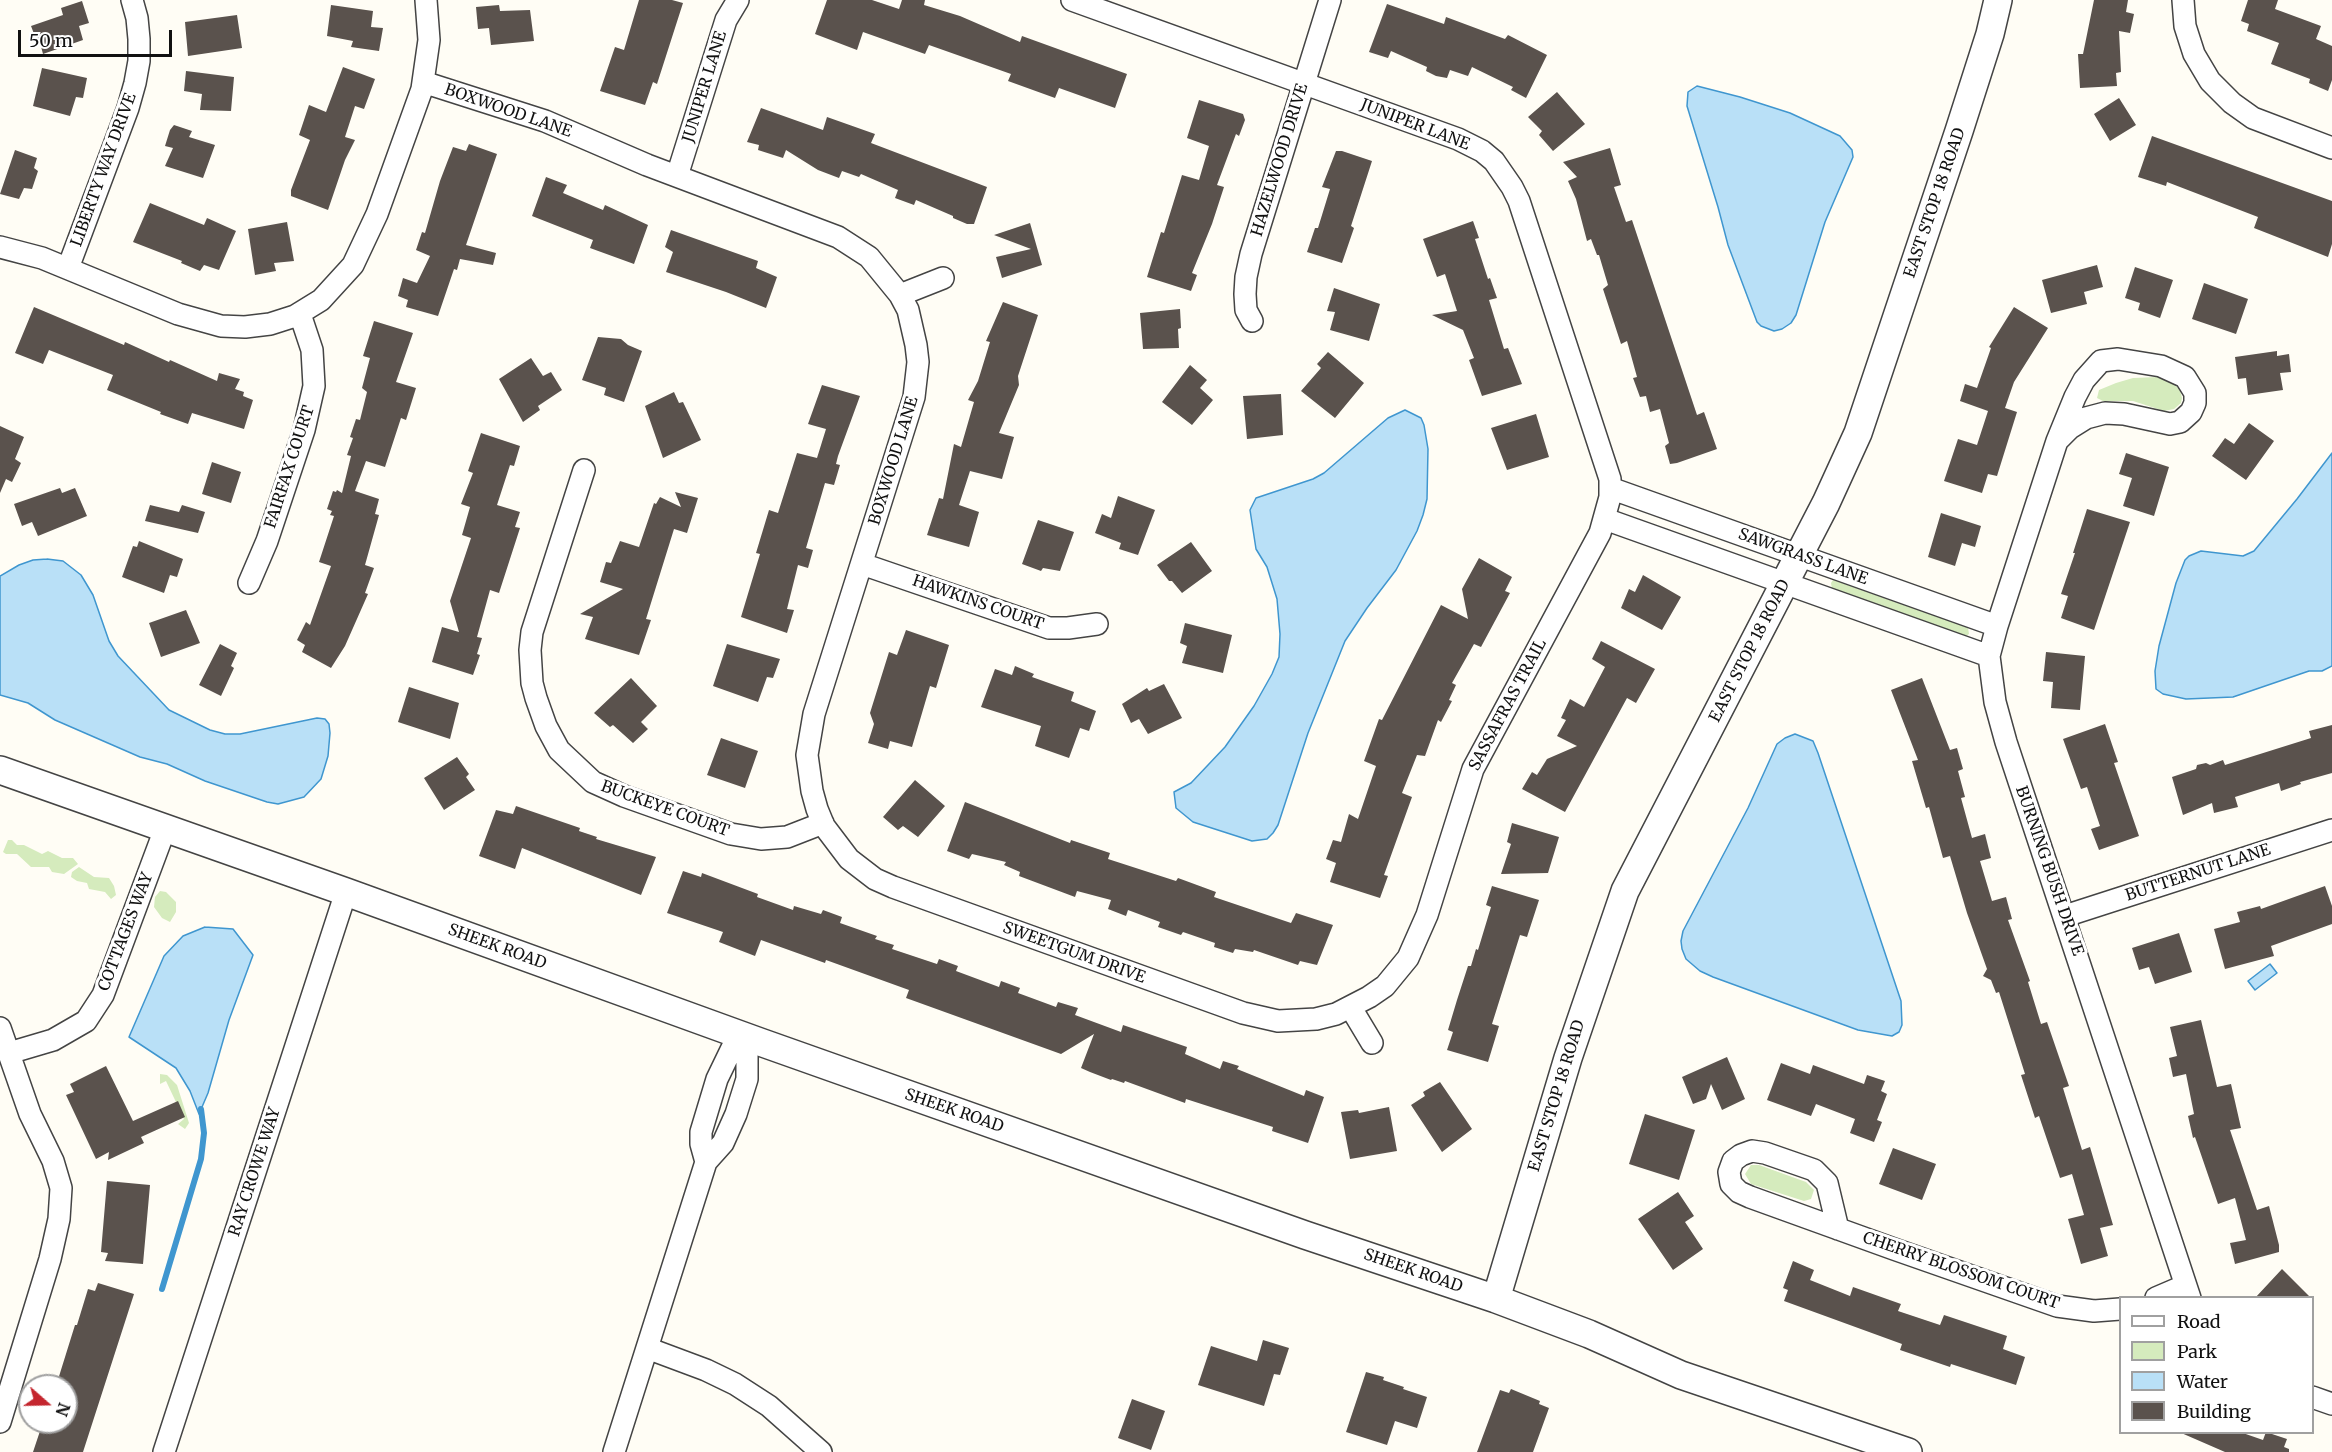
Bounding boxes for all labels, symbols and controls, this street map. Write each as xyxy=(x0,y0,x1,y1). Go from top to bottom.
scale bar xyxy=(21,18,176,56)
text: 50 m xyxy=(29,29,73,52)
street label: JUNIPER LANE xyxy=(679,29,731,145)
street label: BOXWOOD LANE xyxy=(442,80,574,142)
street label: HAZELWOOD DRIVE xyxy=(1248,81,1312,239)
street label: LIBERTY WAY DRIVE xyxy=(67,91,141,249)
street label: JUNIPER LANE xyxy=(1358,95,1472,155)
street label: EAST STOP 18 ROAD xyxy=(1900,126,1970,280)
street label: BOXWOOD LANE xyxy=(865,394,923,528)
street label: FAIRFAX COURT xyxy=(261,403,319,531)
street label: SAWGRASS LANE xyxy=(1736,525,1870,589)
street label: HAWKINS COURT xyxy=(910,572,1046,634)
street label: EAST STOP 18 ROAD xyxy=(1706,577,1794,725)
street label: SASSAFRAS TRAIL xyxy=(1465,636,1551,774)
street label: BUCKEYE COURT xyxy=(598,777,732,841)
street label: BURNING BUSH DRIVE xyxy=(2011,784,2087,958)
street label: BUTTERNUT LANE xyxy=(2123,840,2273,906)
street label: COTTAGES WAY xyxy=(95,870,157,994)
street label: SWEETGUM DRIVE xyxy=(1000,918,1148,988)
street label: SHEEK ROAD xyxy=(445,920,549,974)
street label: EAST STOP 18 ROAD xyxy=(1525,1018,1589,1174)
street label: SHEEK ROAD xyxy=(902,1085,1006,1137)
street label: RAY CROWE WAY xyxy=(225,1105,285,1239)
street label: CHERRY BLOSSOM COURT xyxy=(1860,1228,2062,1314)
street label: SHEEK ROAD xyxy=(1361,1245,1465,1297)
legend xyxy=(2119,1296,2314,1434)
text: Road xyxy=(2177,1310,2221,1333)
text: Park xyxy=(2177,1340,2217,1363)
text: Water xyxy=(2177,1370,2228,1393)
north arrow xyxy=(18,1374,78,1434)
text: N xyxy=(51,1400,75,1419)
text: Building xyxy=(2177,1400,2251,1423)

